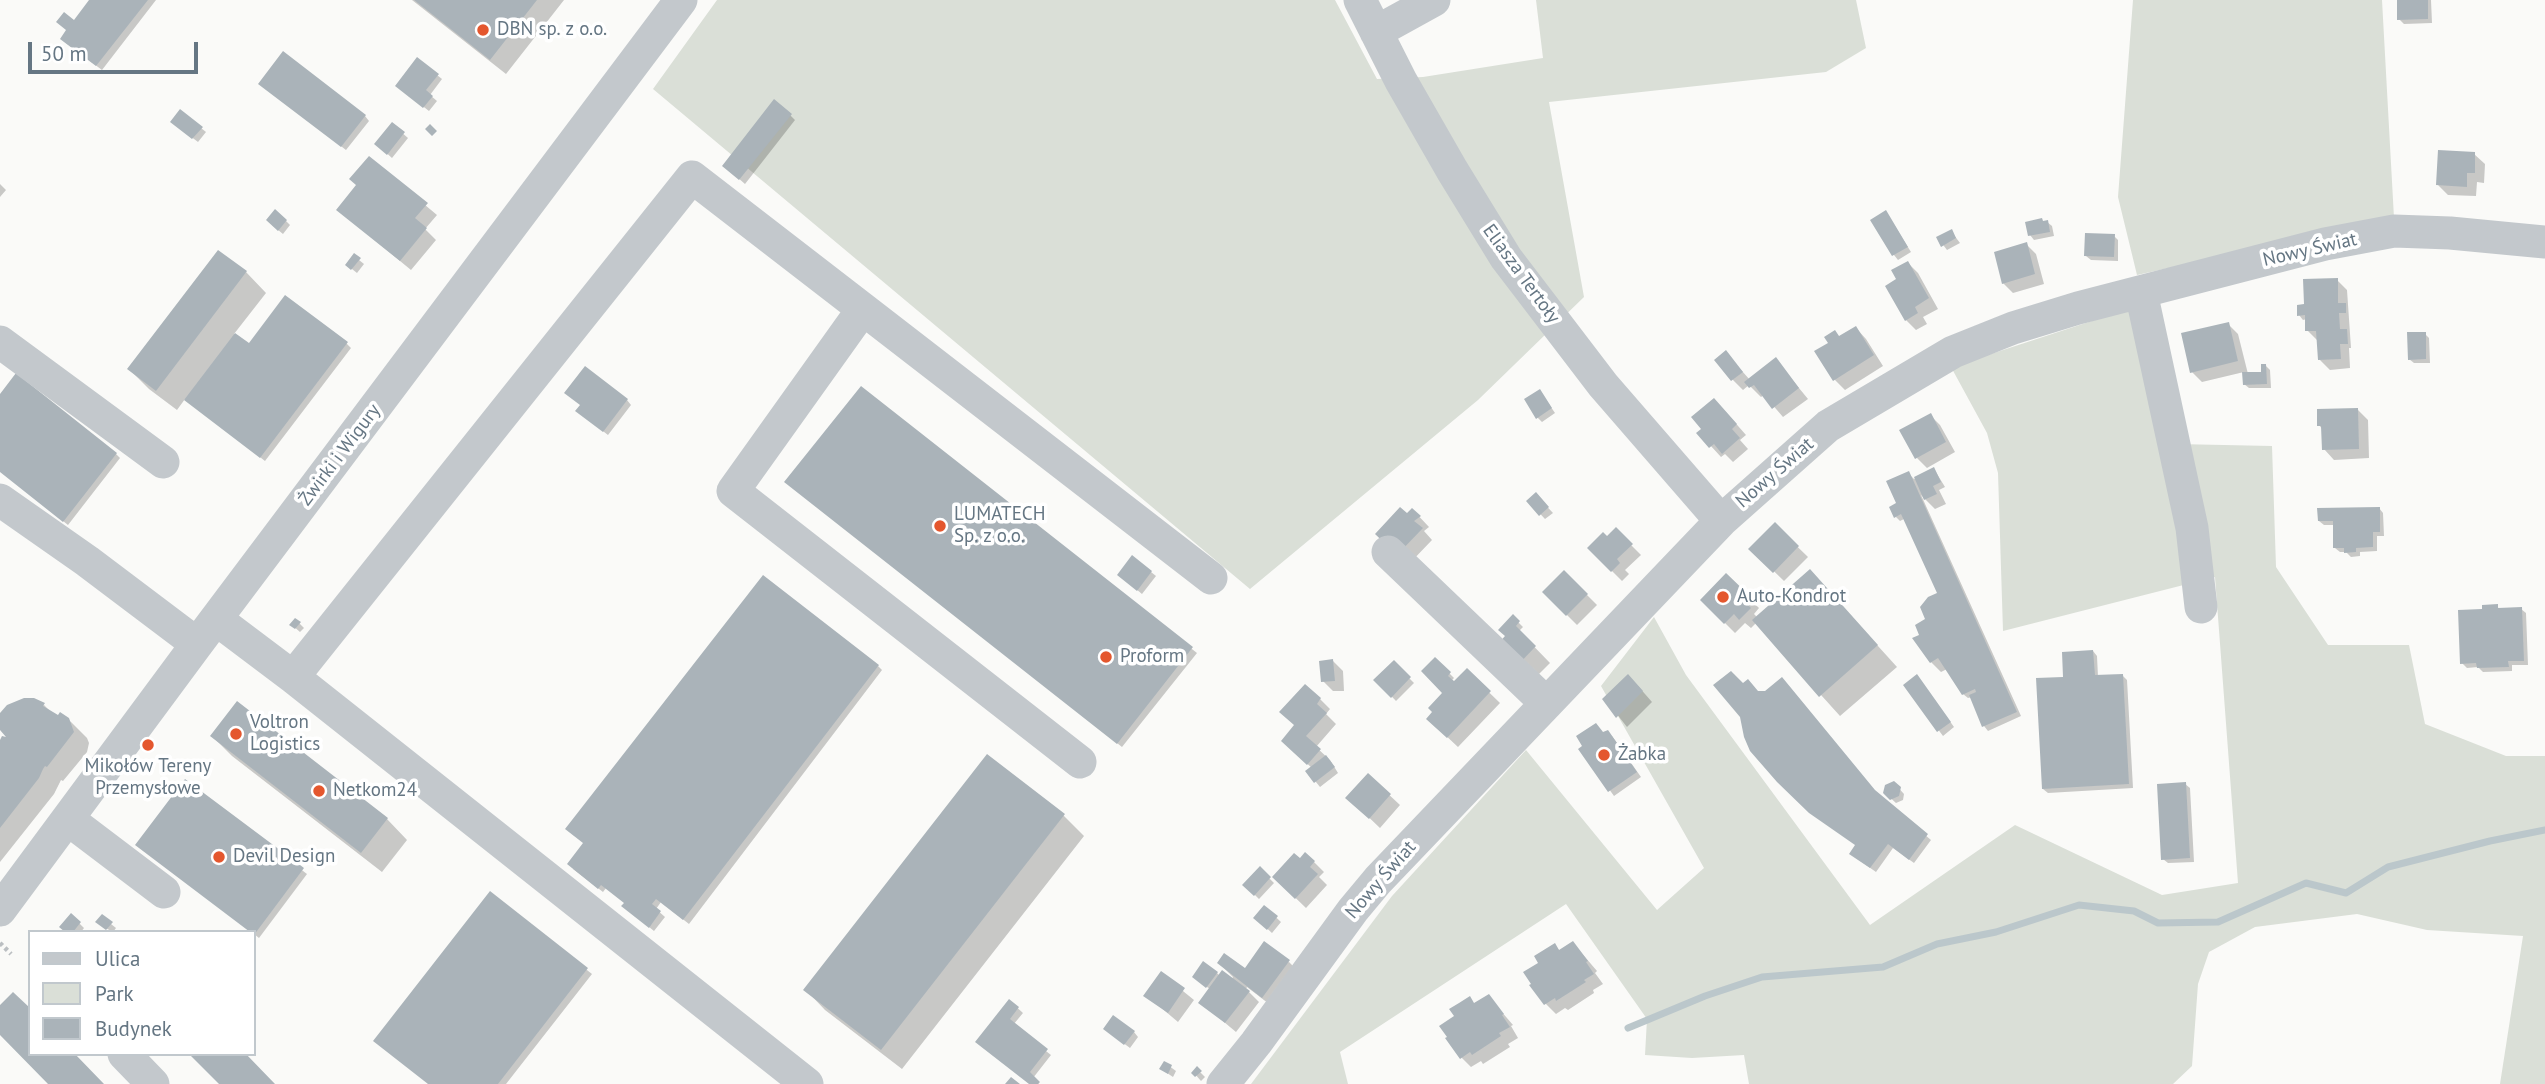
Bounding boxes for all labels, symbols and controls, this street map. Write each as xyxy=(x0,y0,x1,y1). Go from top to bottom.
place label: DBN sp. z o.o. xyxy=(497,19,607,41)
marker: DBN sp. z o.o. xyxy=(475,22,491,38)
scale bar xyxy=(32,28,201,72)
text: 50 m xyxy=(41,40,87,67)
street label: Eliasza Tertoły xyxy=(1477,220,1565,328)
street label: Nowy Świat xyxy=(2261,228,2359,272)
street label: Żwirki i Wigury xyxy=(294,400,386,510)
street label: Nowy Świat xyxy=(1731,433,1819,513)
place label: LUMATECH Sp. z o.o. xyxy=(954,504,1045,548)
marker: LUMATECH Sp. z o.o. xyxy=(932,518,948,534)
place label: Auto-Kondrot xyxy=(1737,586,1846,608)
marker: Auto-Kondrot xyxy=(1715,589,1731,605)
place label: Proform xyxy=(1120,646,1184,668)
marker: Proform xyxy=(1098,649,1114,665)
place label: Voltron Logistics xyxy=(250,712,320,756)
marker: Voltron Logistics xyxy=(228,726,244,742)
marker: Mikołów Tereny Przemysłowe xyxy=(140,737,156,753)
place label: Żabka xyxy=(1618,744,1666,766)
marker: Żabka xyxy=(1596,747,1612,763)
place label: Mikołów Tereny Przemysłowe xyxy=(85,756,211,800)
place label: Netkom24 xyxy=(333,780,417,802)
marker: Netkom24 xyxy=(311,783,327,799)
street label: Nowy Świat xyxy=(1341,836,1421,924)
place label: Devil Design xyxy=(233,846,335,868)
marker: Devil Design xyxy=(211,849,227,865)
legend xyxy=(28,930,256,1056)
text: Ulica xyxy=(95,945,140,972)
text: Park xyxy=(95,980,134,1007)
text: Budynek xyxy=(95,1015,172,1042)

